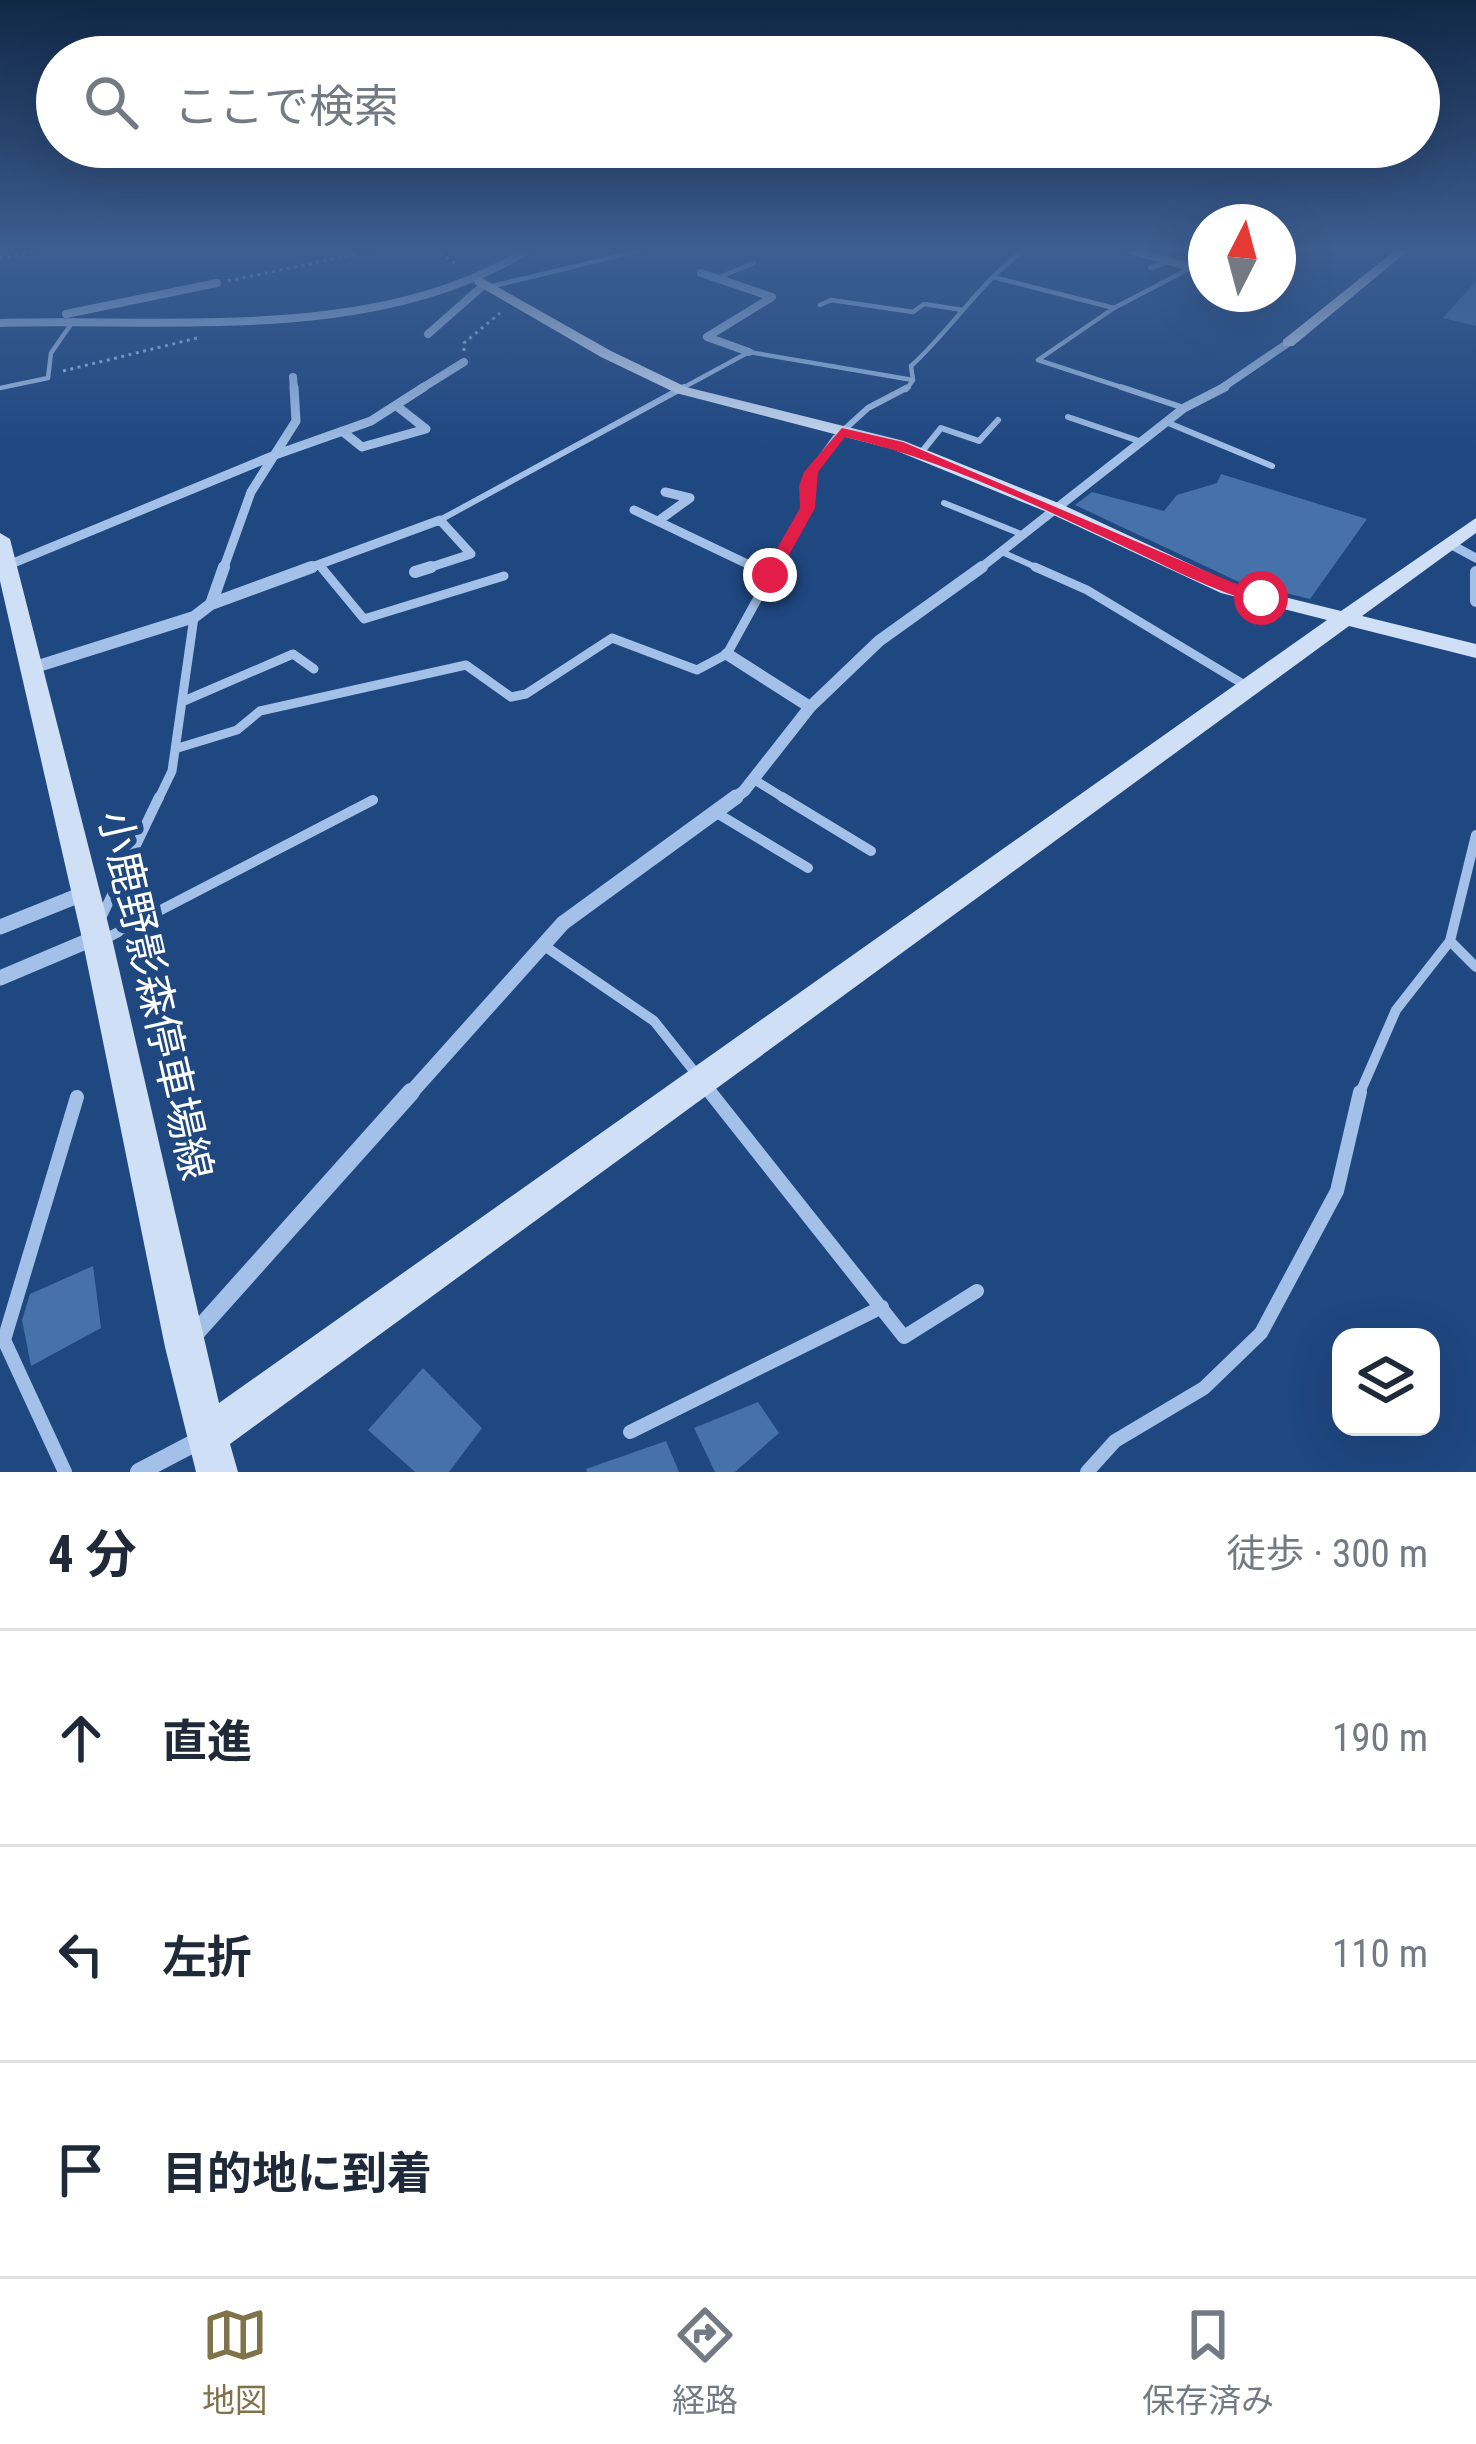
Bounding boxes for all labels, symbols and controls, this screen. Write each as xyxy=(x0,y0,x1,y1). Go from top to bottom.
search box xyxy=(36,36,1440,168)
icon: search xyxy=(78,69,144,135)
text: ここで検索 xyxy=(174,80,399,133)
north arrow xyxy=(1188,204,1296,312)
route end xyxy=(743,548,797,602)
route start xyxy=(1234,571,1288,625)
street label: 小鹿野影森停車場線 xyxy=(89,805,222,1185)
map controls xyxy=(1332,1328,1440,1436)
button: layers xyxy=(1332,1328,1440,1436)
text: 4 分 xyxy=(48,1525,137,1584)
text: 徒歩 · 300 m xyxy=(1227,1531,1428,1577)
icon: ahead xyxy=(48,1705,114,1771)
text: 直進 xyxy=(162,1715,252,1768)
text: 190 m xyxy=(1332,1715,1428,1761)
icon: left xyxy=(48,1921,114,1987)
text: 左折 xyxy=(162,1931,252,1984)
text: 110 m xyxy=(1332,1931,1428,1977)
icon: arrive xyxy=(48,2137,114,2203)
text: 目的地に到着 xyxy=(162,2147,432,2200)
tab: 地図 xyxy=(202,2302,268,2422)
tab: 経路 xyxy=(672,2302,738,2422)
tab: 保存済み xyxy=(1142,2302,1274,2422)

